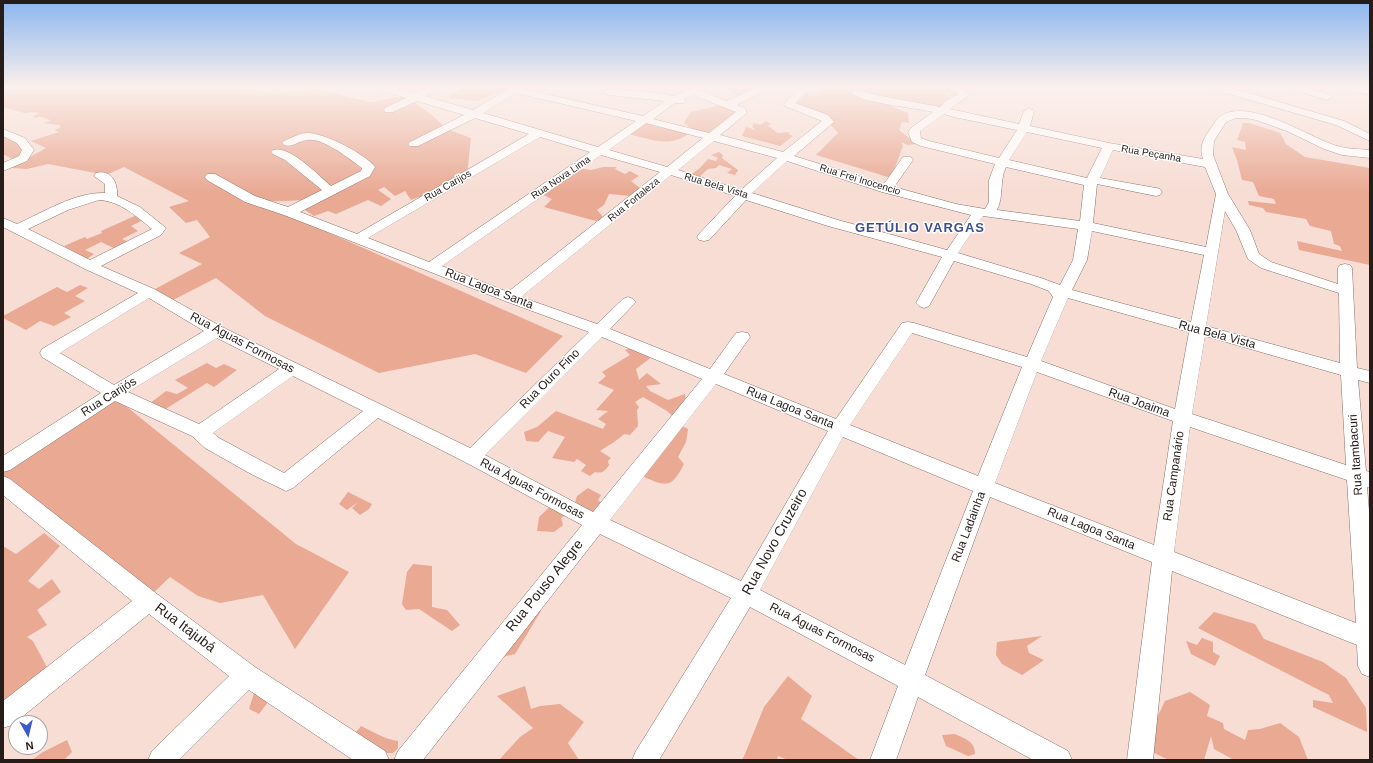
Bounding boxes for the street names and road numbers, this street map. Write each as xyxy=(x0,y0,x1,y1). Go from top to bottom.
street label: Rua Peçanha xyxy=(1120,143,1182,165)
street label: Rua Nova Lima xyxy=(529,154,593,202)
street label: Rua Frei Inocencio xyxy=(818,162,902,198)
street label: Rua Carijos xyxy=(422,168,474,204)
street label: Rua Bela Vista xyxy=(683,171,749,201)
street label: Rua Fortaleza xyxy=(606,176,662,224)
street label: Rua Lagoa Santa xyxy=(443,266,535,312)
street label: Rua Águas Formosas xyxy=(187,309,297,377)
street label: Rua Bela Vista xyxy=(1177,318,1257,352)
street label: Rua Ouro Fino xyxy=(517,346,583,412)
street label: Rua Carijós xyxy=(79,374,139,420)
street label: Rua Lagoa Santa xyxy=(744,384,836,432)
street label: Rua Joaima xyxy=(1106,385,1172,421)
street label: Rua Itambacuri xyxy=(1346,414,1366,496)
street label: Rua Campanário xyxy=(1161,430,1187,522)
street label: Rua Águas Formosas xyxy=(477,455,587,523)
street label: Rua Novo Cruzeiro xyxy=(739,486,811,598)
street label: Rua Ladainha xyxy=(949,490,989,564)
street label: Rua Lagoa Santa xyxy=(1045,505,1137,553)
street label: Rua Pouso Alegre xyxy=(503,537,587,635)
street label: Rua Itajubá xyxy=(151,600,219,656)
street label: Rua Águas Formosas xyxy=(767,600,877,666)

